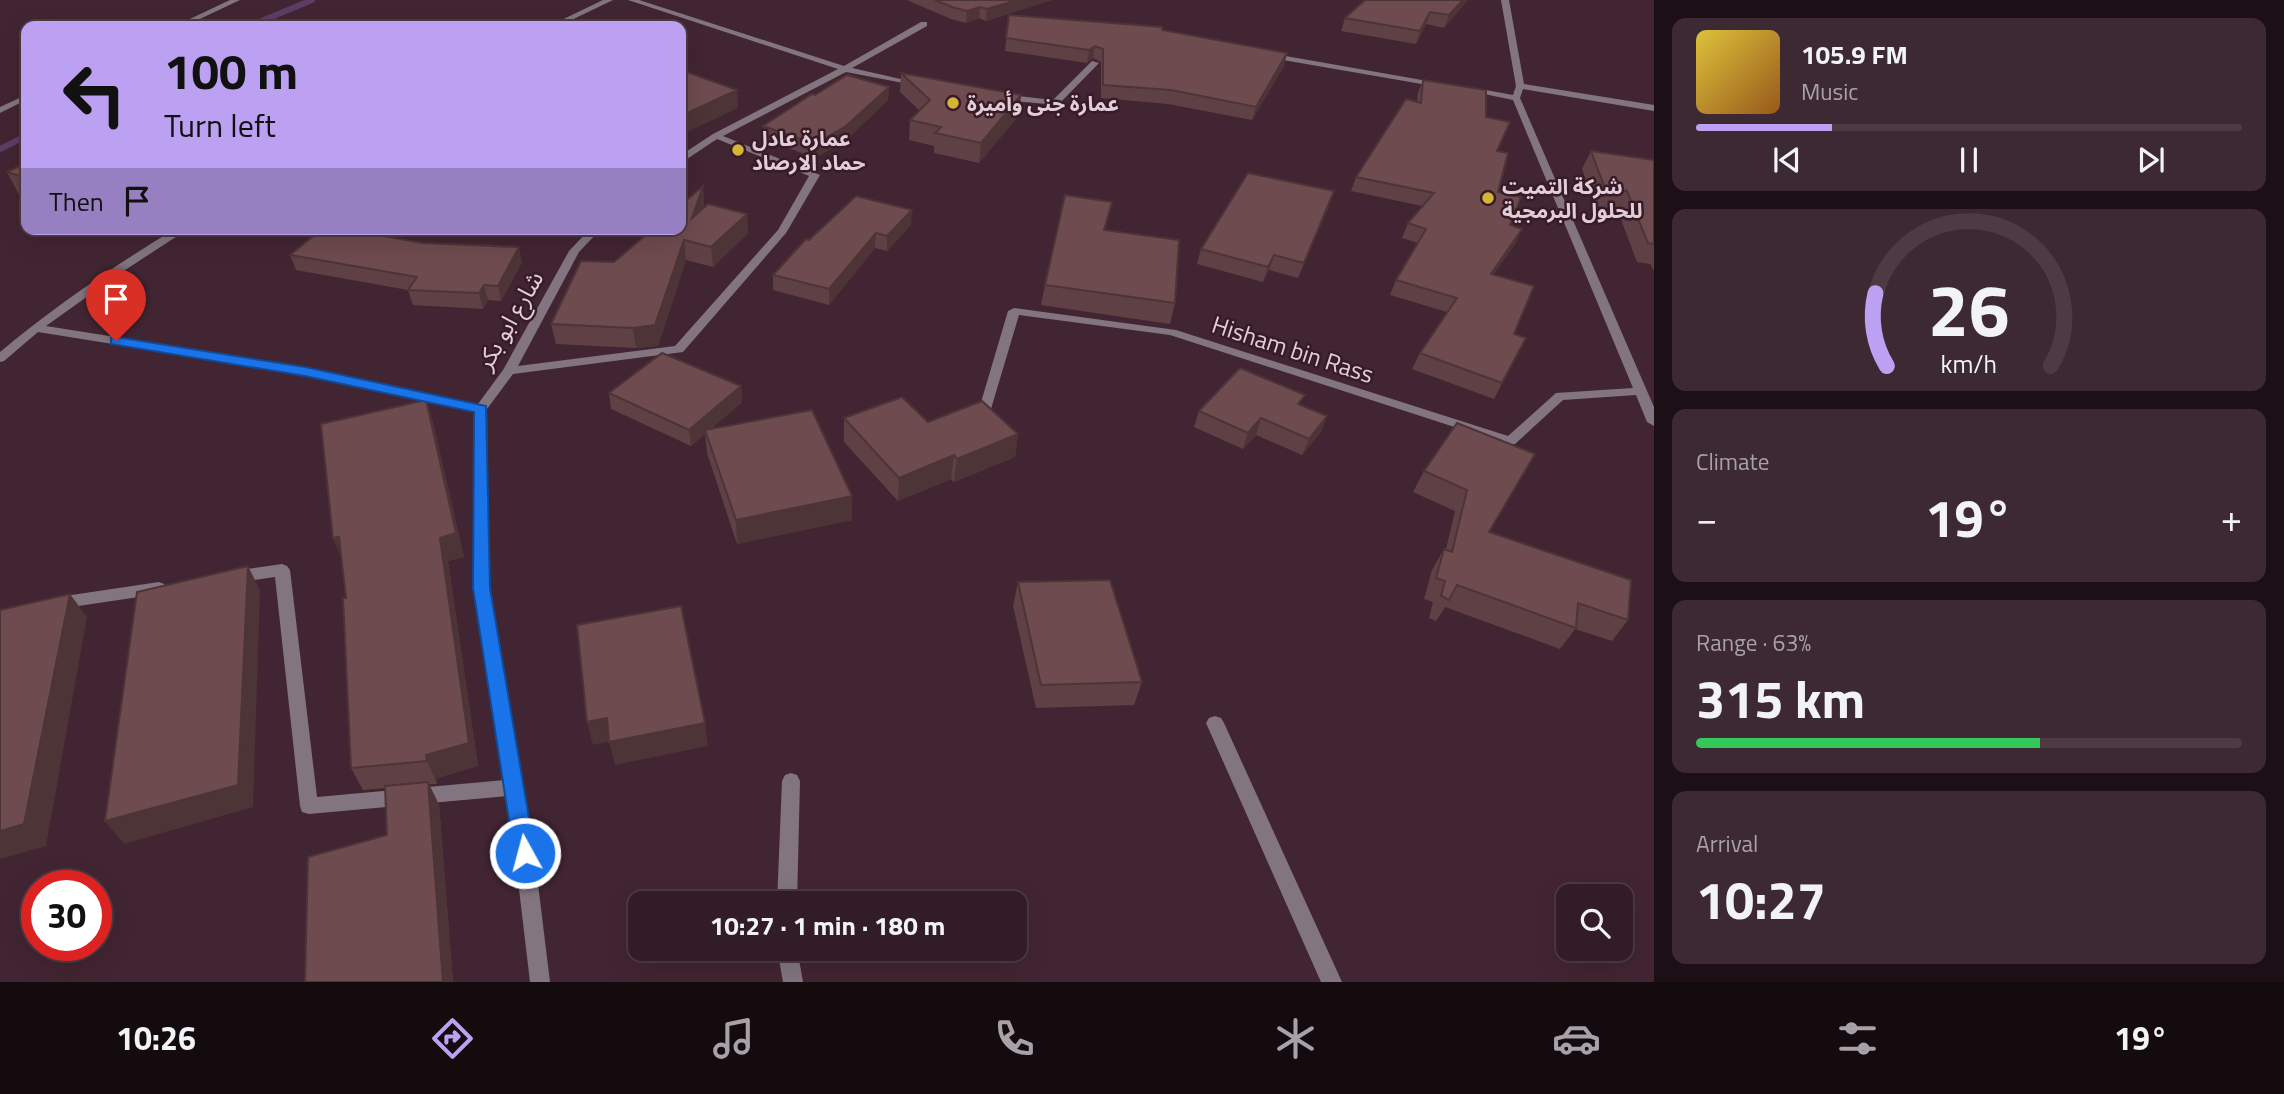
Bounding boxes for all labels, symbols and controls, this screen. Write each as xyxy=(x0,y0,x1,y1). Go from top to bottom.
text: 100 m xyxy=(164,33,298,108)
text: 105.9 FM xyxy=(1801,35,1908,74)
icon: left xyxy=(49,49,140,140)
text: Music xyxy=(1801,74,1858,109)
place label: عمارة جنى وأميرة xyxy=(967,87,1119,119)
marker: عمارة جنى وأميرة xyxy=(945,95,961,111)
text: Turn left xyxy=(164,101,276,149)
place label: عمارة عادل حماد الارصاد xyxy=(752,122,865,178)
icon: previous xyxy=(1768,141,1806,179)
icon: pause xyxy=(1950,141,1988,179)
icon: next xyxy=(2132,141,2170,179)
marker: عمارة عادل حماد الارصاد xyxy=(730,142,746,158)
place label: شركة التميت للحلول البرمجية xyxy=(1502,170,1642,226)
text: Then xyxy=(49,182,104,221)
icon: arrive xyxy=(118,182,156,220)
marker: شركة التميت للحلول البرمجية xyxy=(1480,190,1496,206)
text: 26 xyxy=(1928,254,2010,364)
street label: شارع ابو بكر xyxy=(466,264,552,377)
pin xyxy=(86,269,146,341)
icon: arrive xyxy=(97,280,135,318)
street label: Hisham bin Rass xyxy=(1208,306,1378,392)
text: km/h xyxy=(1941,345,1997,383)
text: Climate xyxy=(1696,444,1769,479)
text: 19° xyxy=(1925,478,2013,557)
text: − xyxy=(1696,489,1717,547)
text: + xyxy=(2221,489,2242,547)
text: Range · 63% xyxy=(1696,625,1811,660)
text: 315 km xyxy=(1696,659,1865,738)
position arrow xyxy=(488,816,562,890)
text: Arrival xyxy=(1696,826,1758,861)
text: 10:27 xyxy=(1696,860,1826,939)
speed limit sign: 30 xyxy=(21,870,112,961)
map controls xyxy=(1556,884,1633,961)
button: search xyxy=(1556,884,1633,961)
text: 10:27 · 1 min · 180 m xyxy=(710,906,945,945)
text: 10:26 xyxy=(116,1014,196,1062)
icon: directions xyxy=(428,1014,477,1063)
icon: music xyxy=(709,1014,758,1063)
icon: phone xyxy=(990,1014,1039,1063)
icon: climate xyxy=(1271,1014,1320,1063)
icon: car xyxy=(1552,1014,1601,1063)
icon: filters xyxy=(1833,1014,1882,1063)
text: 19° xyxy=(2114,1014,2168,1062)

